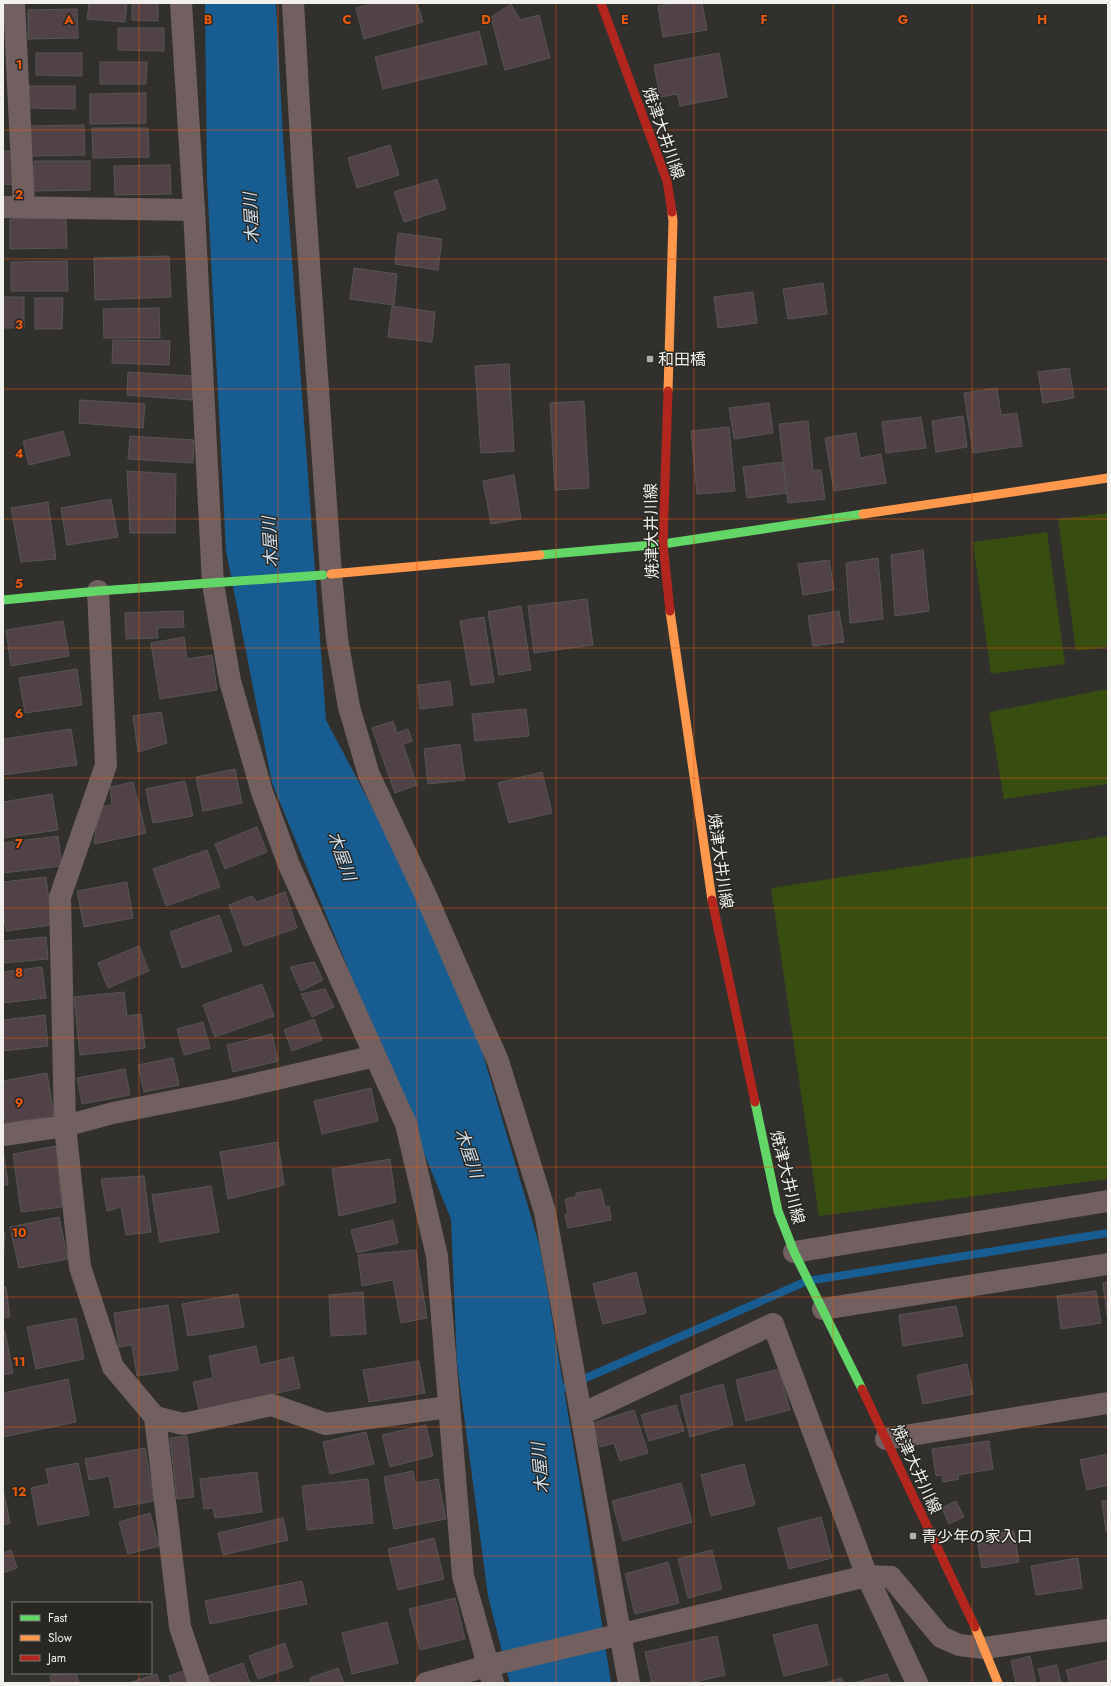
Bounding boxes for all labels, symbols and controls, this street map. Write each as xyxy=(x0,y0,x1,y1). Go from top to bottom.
text: A xyxy=(63,10,74,29)
text: B xyxy=(204,10,213,29)
text: C xyxy=(342,10,352,29)
text: D xyxy=(481,10,491,29)
text: E xyxy=(621,10,629,29)
text: F xyxy=(760,10,768,29)
text: G xyxy=(898,10,909,29)
text: H xyxy=(1037,10,1047,29)
text: 1 xyxy=(16,55,22,74)
street label: 焼津大井川線 xyxy=(637,84,690,182)
text: 2 xyxy=(15,185,23,204)
water label: 木屋川 xyxy=(238,190,264,244)
text: 3 xyxy=(15,315,23,334)
place label: 和田橋 xyxy=(658,348,706,371)
marker: 和田橋 xyxy=(645,354,655,364)
text: 4 xyxy=(14,444,24,463)
street label: 焼津大井川線 xyxy=(639,483,664,579)
water label: 木屋川 xyxy=(257,514,283,568)
text: 5 xyxy=(15,574,23,593)
text: 6 xyxy=(15,704,24,723)
street label: 焼津大井川線 xyxy=(702,812,739,910)
water label: 木屋川 xyxy=(322,828,363,886)
text: 7 xyxy=(15,834,23,853)
text: 8 xyxy=(15,963,23,982)
text: 9 xyxy=(15,1093,24,1112)
water label: 木屋川 xyxy=(449,1125,489,1183)
street label: 焼津大井川線 xyxy=(765,1128,810,1226)
text: 10 xyxy=(11,1223,27,1242)
text: 11 xyxy=(12,1352,26,1371)
street label: 焼津大井川線 xyxy=(886,1421,947,1518)
water label: 木屋川 xyxy=(526,1440,554,1494)
text: 12 xyxy=(11,1482,27,1501)
place label: 青少年の家入口 xyxy=(921,1525,1033,1548)
marker: 青少年の家入口 xyxy=(908,1531,918,1541)
legend xyxy=(12,1602,152,1674)
text: Fast xyxy=(48,1609,67,1627)
text: Slow xyxy=(48,1629,73,1647)
text: Jam xyxy=(46,1649,66,1667)

